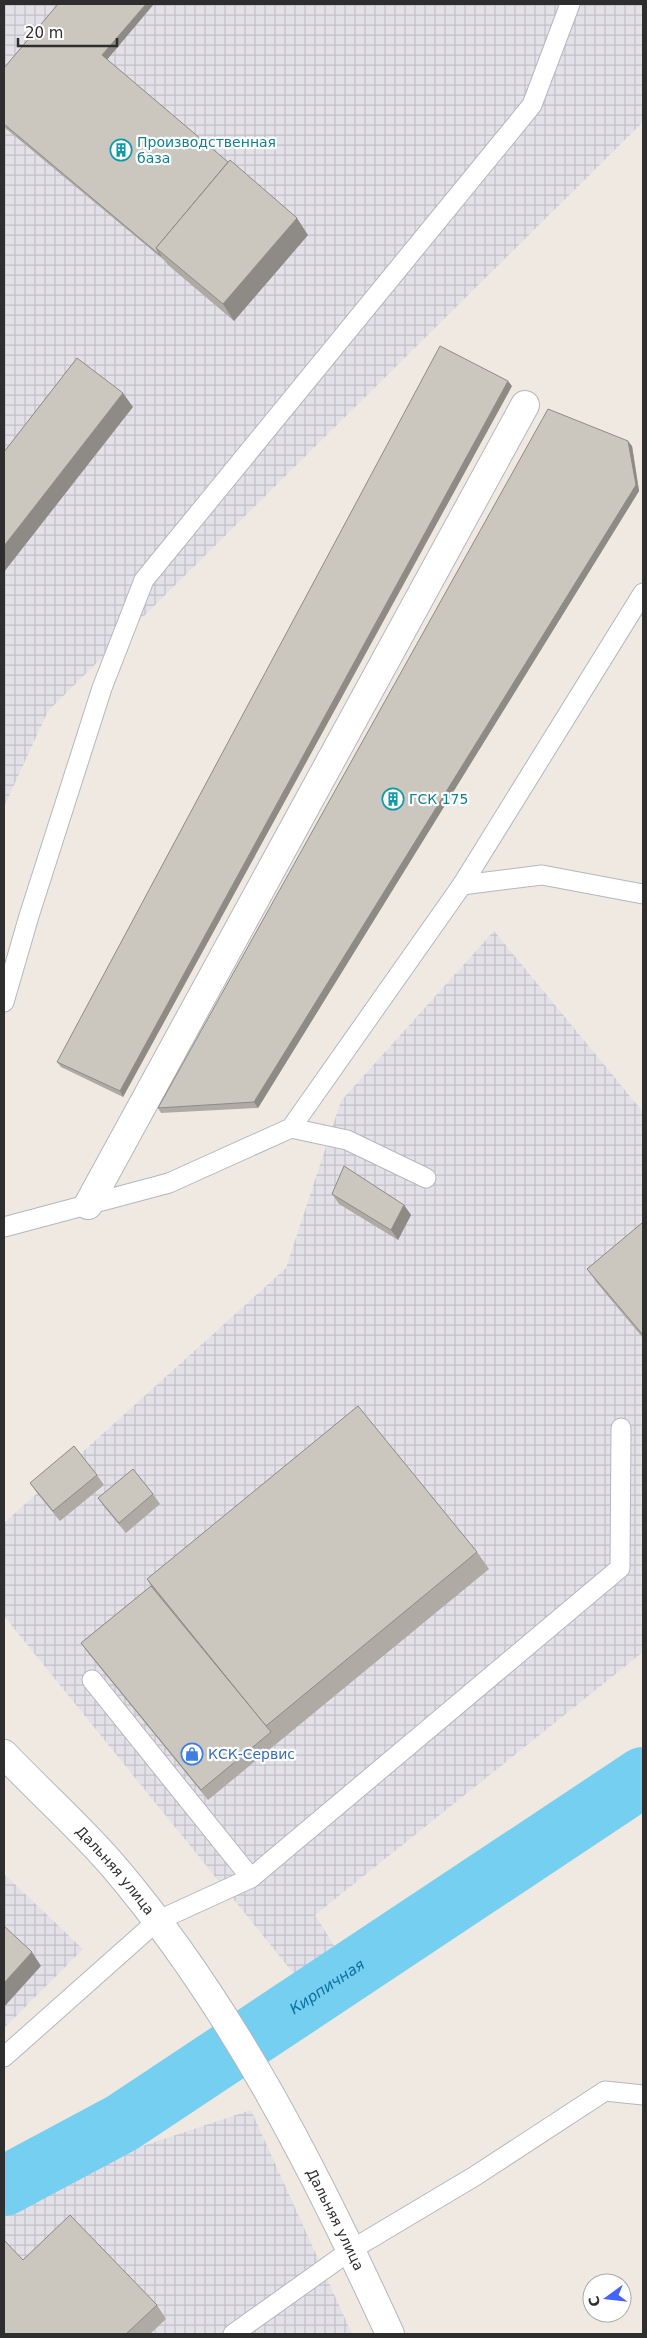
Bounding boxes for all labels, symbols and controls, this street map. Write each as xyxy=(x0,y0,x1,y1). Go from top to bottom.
scale bar xyxy=(18,15,116,47)
text: 20 m xyxy=(25,24,63,42)
place label: Производственная база xyxy=(137,134,276,166)
building icon: Производственная база xyxy=(109,138,133,162)
building icon: ГСК 175 xyxy=(381,787,405,811)
place label: ГСК 175 xyxy=(409,791,468,807)
shop icon: КСК-Сервис xyxy=(180,1742,204,1766)
place label: КСК-Сервис xyxy=(208,1746,295,1762)
street label: Дальняя улица xyxy=(73,1823,158,1918)
water label: Кирпичная xyxy=(286,1955,368,2018)
street label: Дальняя улица xyxy=(303,2166,367,2273)
north arrow xyxy=(582,2273,632,2323)
text: С xyxy=(585,2294,604,2308)

